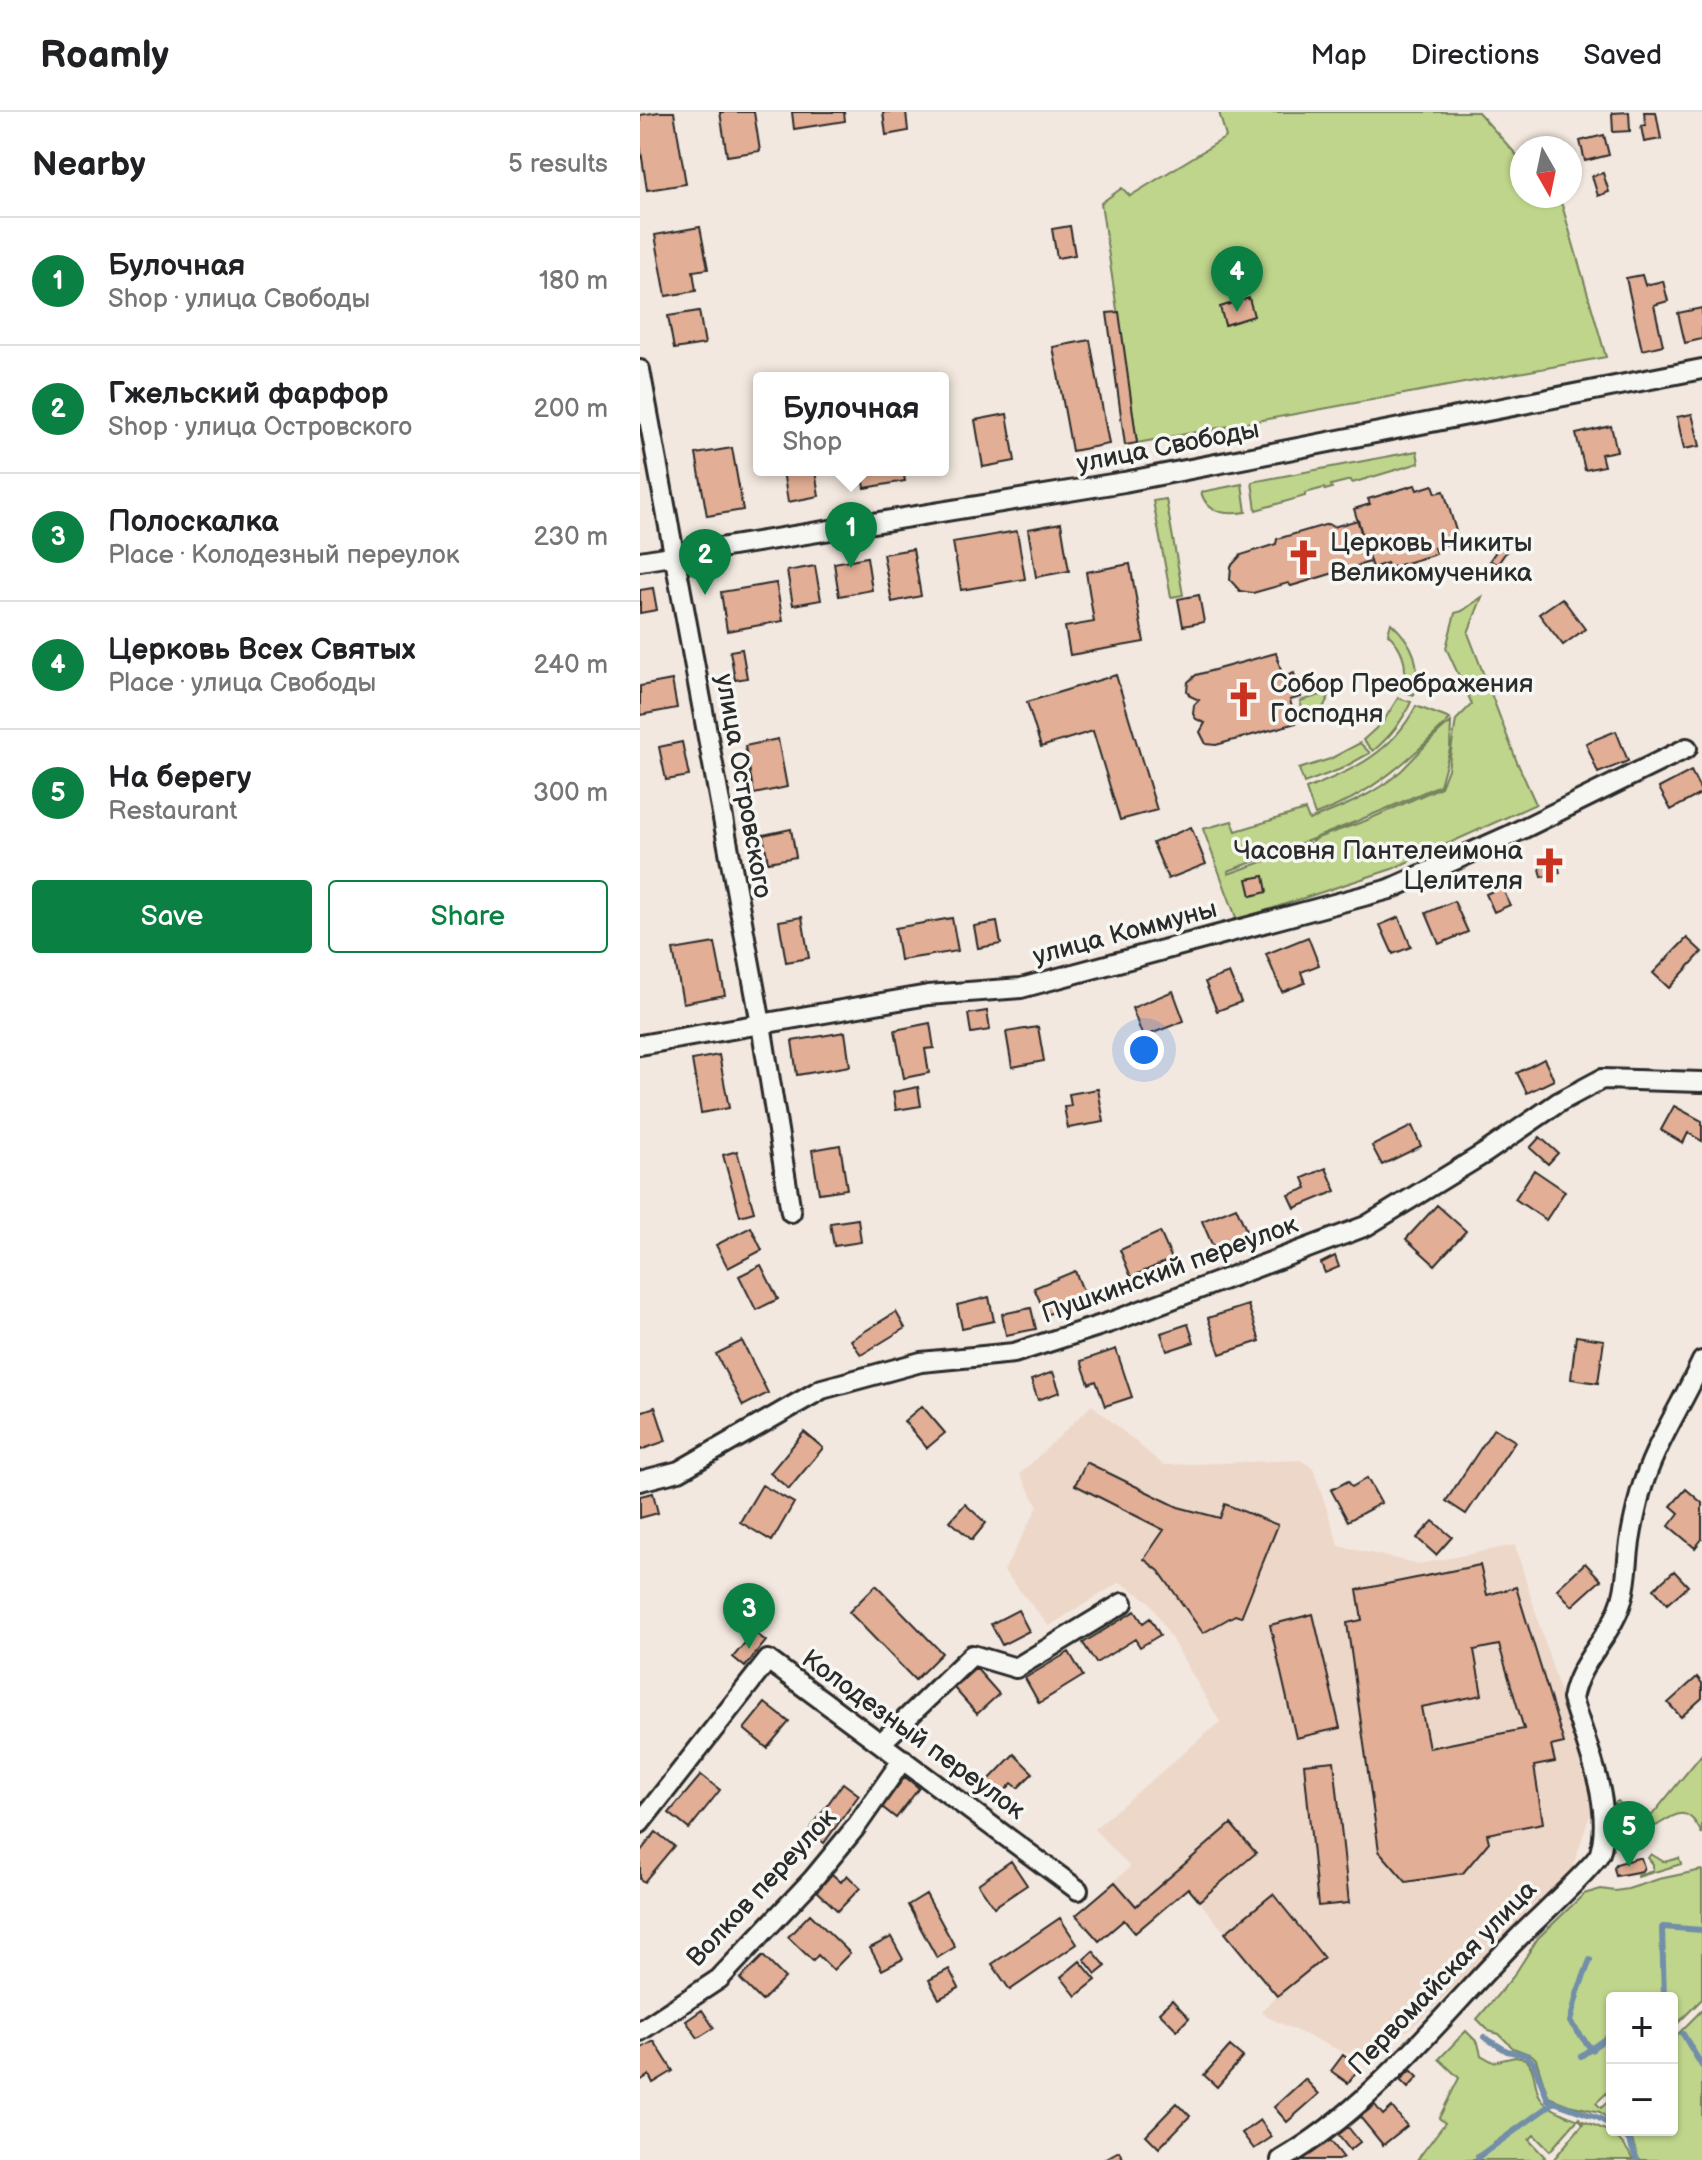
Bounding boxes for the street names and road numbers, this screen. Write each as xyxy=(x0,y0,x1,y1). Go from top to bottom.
street label: улица Свободы xyxy=(1074,414,1262,480)
street label: улица Островского xyxy=(708,671,778,901)
street label: улица Коммуны xyxy=(1030,894,1220,972)
street label: Пушкинский переулок xyxy=(1038,1209,1302,1331)
street label: Колодезный переулок xyxy=(795,1644,1031,1827)
street label: Волков переулок xyxy=(681,1802,843,1974)
street label: Первомайская улица xyxy=(1342,1874,1544,2082)

